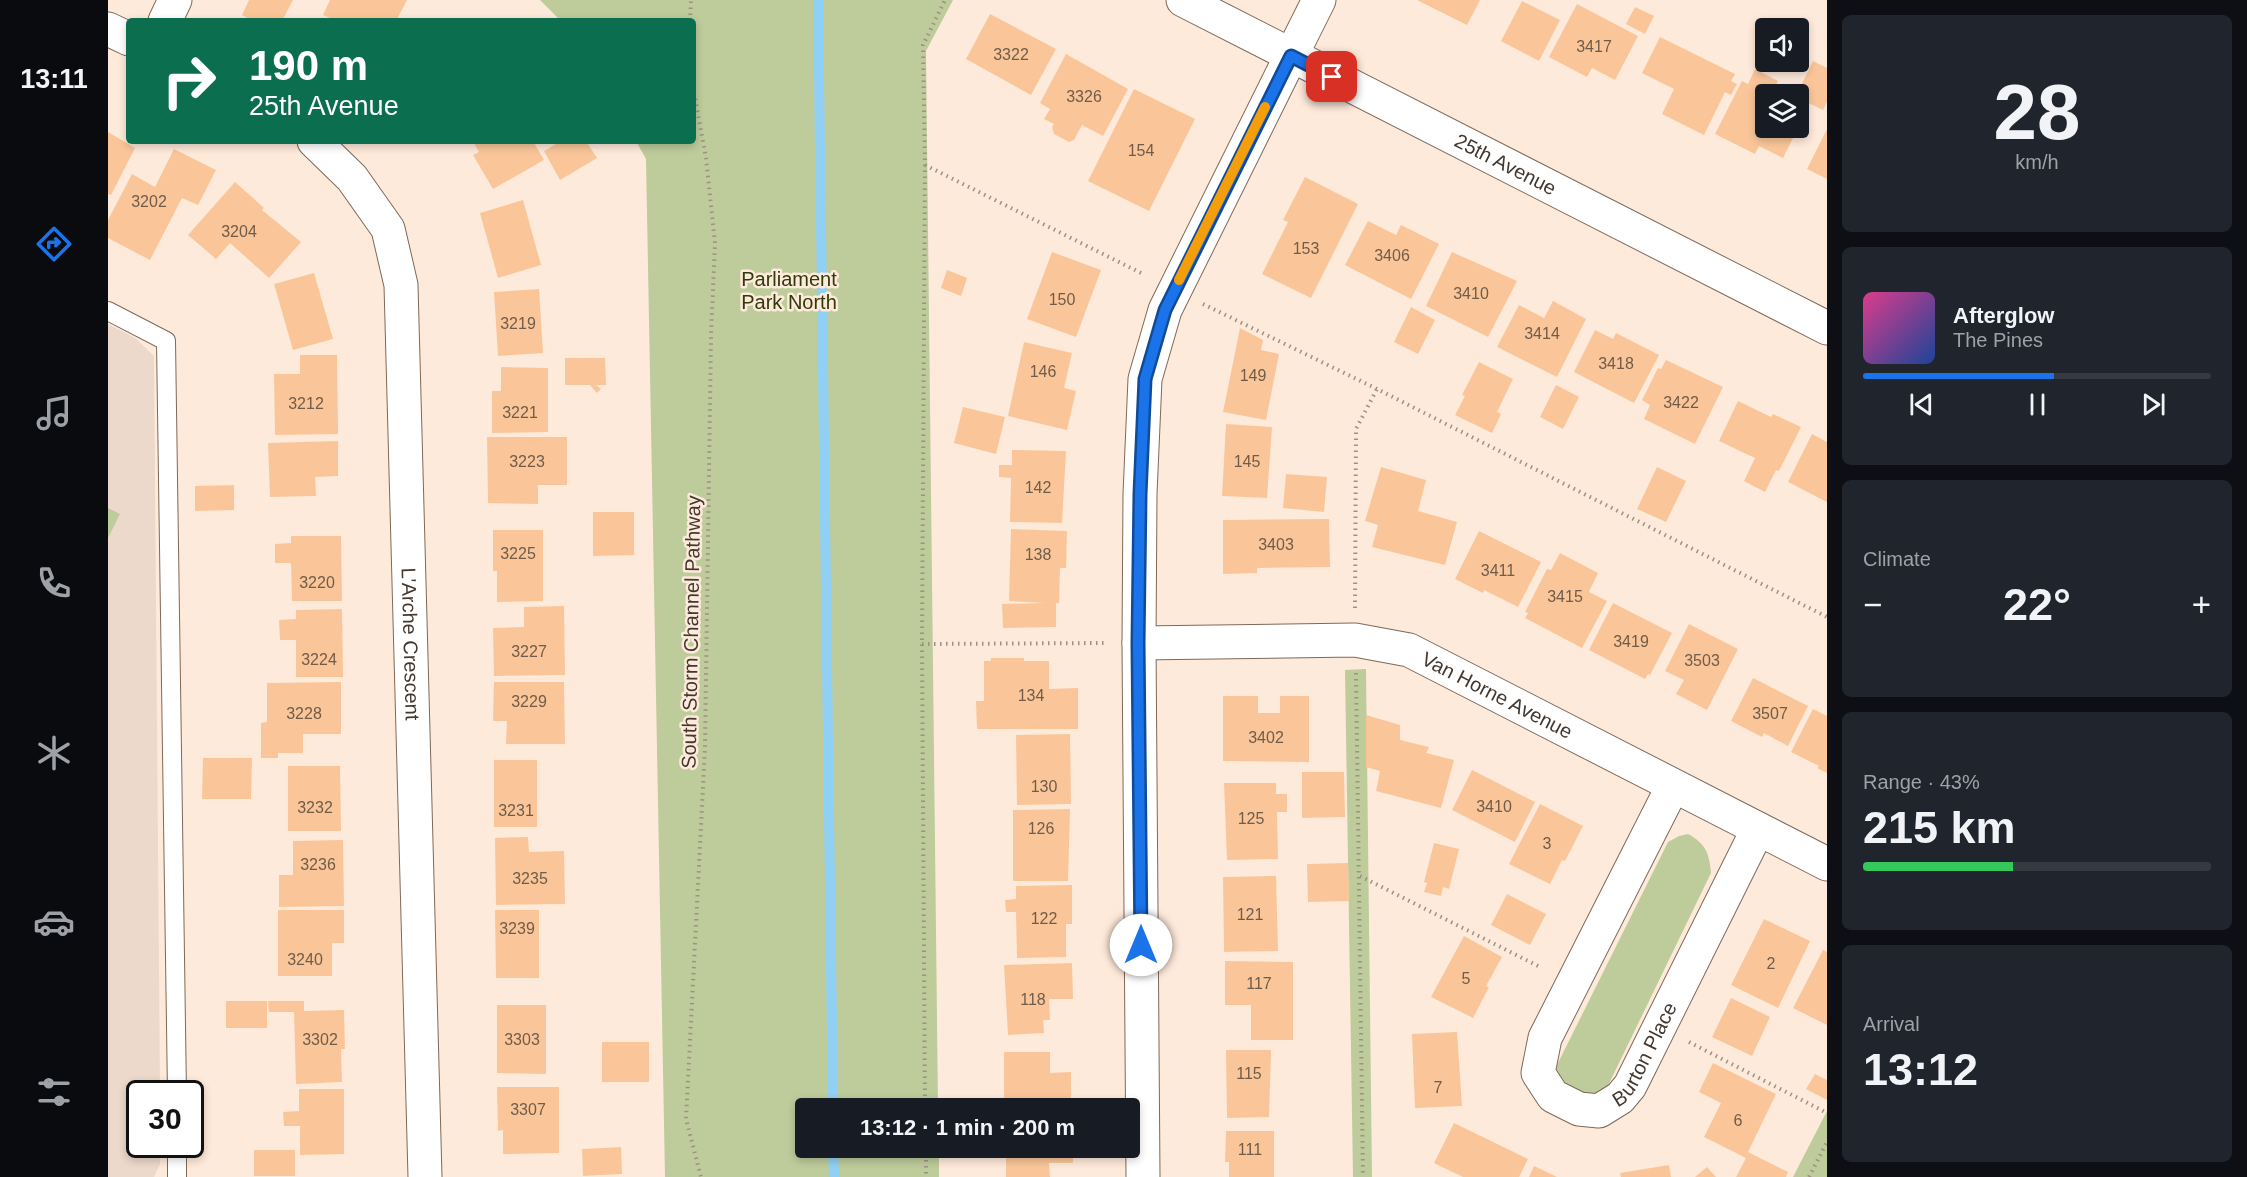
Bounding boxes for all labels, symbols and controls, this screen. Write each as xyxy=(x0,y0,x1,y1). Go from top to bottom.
map controls xyxy=(1755,18,1809,138)
button: sound xyxy=(1755,18,1809,72)
house number: 3417 xyxy=(1576,38,1612,55)
icon: right xyxy=(150,42,228,120)
text: 190 m xyxy=(249,42,368,89)
house number: 3322 xyxy=(993,46,1029,63)
pin xyxy=(1306,51,1357,102)
icon: arrive xyxy=(1315,60,1348,93)
text: 13:11 xyxy=(20,64,88,94)
text: 28 xyxy=(1994,68,2080,156)
button: layers xyxy=(1755,84,1809,138)
house number: 3326 xyxy=(1066,88,1102,105)
text: 25th Avenue xyxy=(249,91,399,121)
street label: 25th Avenue xyxy=(1451,129,1560,199)
house number: 154 xyxy=(1128,142,1154,159)
text: km/h xyxy=(2015,151,2059,173)
house number: 3202 xyxy=(131,193,167,210)
icon: directions xyxy=(33,223,75,265)
house number: 3204 xyxy=(221,223,257,240)
house number: 153 xyxy=(1293,240,1319,257)
house number: 3406 xyxy=(1374,247,1410,264)
park label: Parliament Park North xyxy=(741,268,837,313)
house number: 3410 xyxy=(1453,285,1489,302)
house number: 150 xyxy=(1049,291,1075,308)
text: Afterglow xyxy=(1953,303,2054,328)
house number: 3219 xyxy=(500,315,536,332)
house number: 3414 xyxy=(1524,325,1560,342)
text: The Pines xyxy=(1953,329,2043,351)
house number: 3418 xyxy=(1598,355,1634,372)
house number: 146 xyxy=(1030,363,1056,380)
house number: 149 xyxy=(1240,367,1266,384)
icon: previous xyxy=(1905,388,1938,421)
icon: pause xyxy=(2021,388,2054,421)
icon: next xyxy=(2137,388,2170,421)
icon: music xyxy=(33,392,75,434)
house number: 3422 xyxy=(1663,394,1699,411)
house number: 3212 xyxy=(288,395,324,412)
house number: 3221 xyxy=(502,404,538,421)
house number: 3223 xyxy=(509,453,545,470)
house number: 145 xyxy=(1234,453,1260,470)
house number: 142 xyxy=(1025,479,1051,496)
street label: South Storm Channel Pathway xyxy=(678,495,704,769)
house number: 3403 xyxy=(1258,536,1294,553)
house number: 3225 xyxy=(500,545,536,562)
house number: 138 xyxy=(1025,546,1051,563)
text: Climate xyxy=(1863,548,1931,570)
icon: phone xyxy=(33,562,75,604)
house number: 3411 xyxy=(1481,562,1515,579)
street label: L'Arche Crescent xyxy=(398,567,424,721)
house number: 3220 xyxy=(299,574,335,591)
text: 22° xyxy=(2003,579,2071,630)
text: − xyxy=(1863,586,1882,623)
text: + xyxy=(2192,586,2211,623)
house number: 3415 xyxy=(1547,588,1583,605)
house number: 3419 xyxy=(1613,633,1649,650)
house number: 3227 xyxy=(511,643,547,660)
street label: Van Horne Avenue xyxy=(1418,648,1576,743)
house number: 3224 xyxy=(301,651,337,668)
house number: 3503 xyxy=(1684,652,1720,669)
house number: 134 xyxy=(1018,687,1044,704)
house number: 3229 xyxy=(511,693,547,710)
house number: 3228 xyxy=(286,705,322,722)
house number: 3507 xyxy=(1752,705,1788,722)
house number: 3402 xyxy=(1248,729,1284,746)
icon: climate xyxy=(33,732,75,774)
text: Range · 43% xyxy=(1863,771,1980,793)
house number: 130 xyxy=(1031,778,1057,795)
house number: 3410 xyxy=(1476,798,1512,815)
house number: 3232 xyxy=(297,799,333,816)
house number: 3231 xyxy=(498,802,534,819)
text: 215 km xyxy=(1863,802,2016,853)
house number: 125 xyxy=(1238,810,1264,827)
house number: 126 xyxy=(1028,820,1054,837)
house number: 3 xyxy=(1543,835,1552,852)
house number: 3236 xyxy=(300,856,336,873)
house number: 3235 xyxy=(512,870,548,887)
icon: car xyxy=(33,901,75,943)
house number: 121 xyxy=(1237,906,1263,923)
house number: 122 xyxy=(1031,910,1057,927)
position arrow xyxy=(1109,913,1173,977)
house number: 3239 xyxy=(499,920,535,937)
house number: 3240 xyxy=(287,951,323,968)
house number: 2 xyxy=(1767,955,1776,972)
house number: 5 xyxy=(1462,970,1471,987)
house number: 117 xyxy=(1246,975,1272,992)
house number: 118 xyxy=(1020,991,1046,1008)
street label: Burton Place xyxy=(1608,999,1681,1111)
text: Arrival xyxy=(1863,1013,1920,1035)
house number: 3302 xyxy=(302,1031,338,1048)
house number: 3303 xyxy=(504,1031,540,1048)
text: 13:12 xyxy=(1863,1044,1978,1095)
house number: 115 xyxy=(1236,1065,1262,1082)
icon: filters xyxy=(33,1071,75,1113)
house number: 7 xyxy=(1434,1079,1443,1096)
speed limit sign: 30 xyxy=(126,1080,204,1158)
house number: 3307 xyxy=(510,1101,546,1118)
house number: 6 xyxy=(1734,1112,1743,1129)
text: 13:12 · 1 min · 200 m xyxy=(860,1115,1075,1140)
house number: 111 xyxy=(1238,1141,1262,1158)

